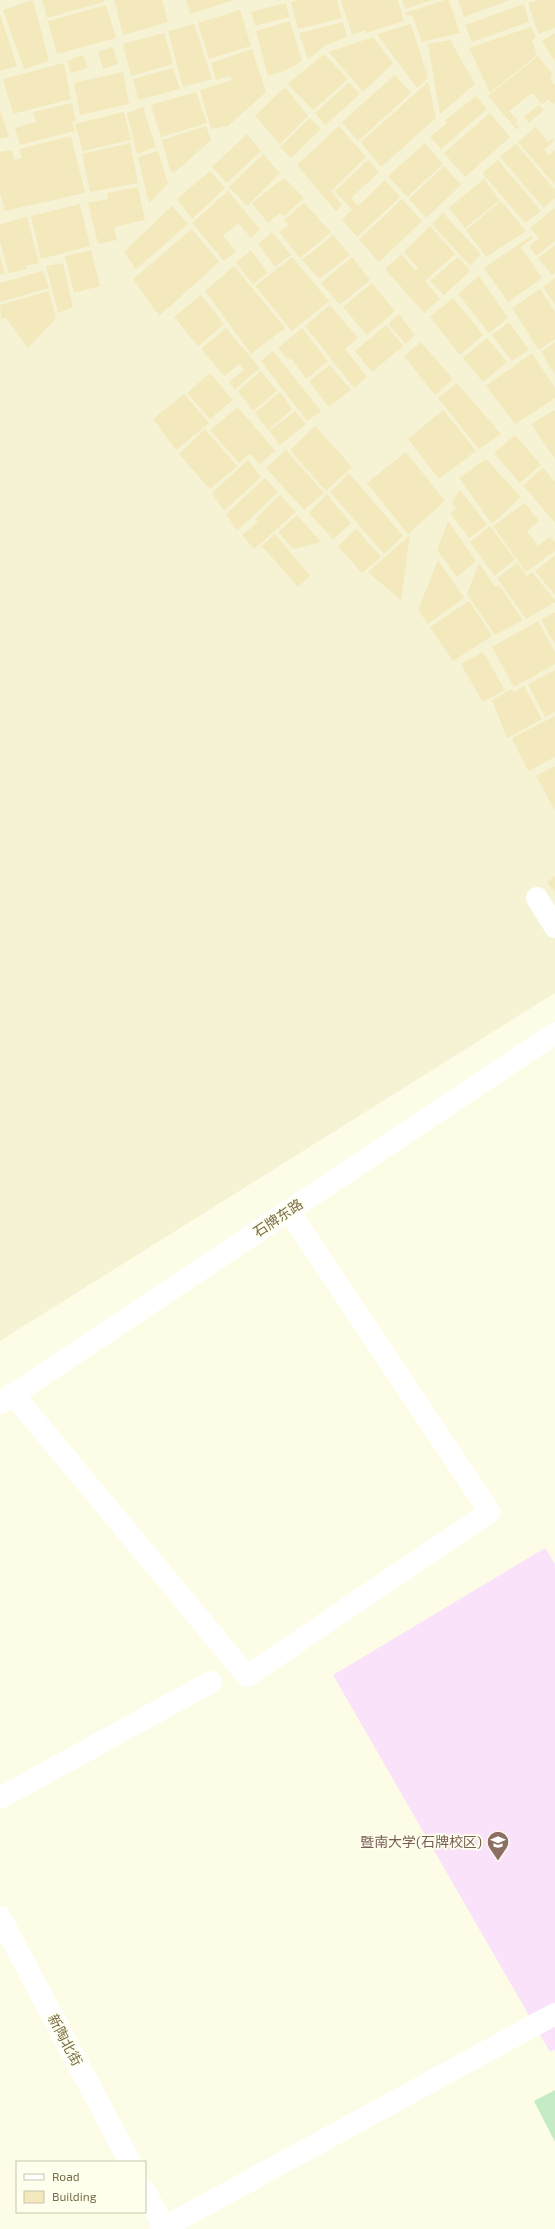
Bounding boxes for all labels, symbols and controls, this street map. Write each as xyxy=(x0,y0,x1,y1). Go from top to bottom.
street label: 石牌东路 xyxy=(250,1195,306,1240)
school or university icon: 暨南大学(石牌校区) xyxy=(485,1829,511,1862)
place label: 暨南大学(石牌校区) xyxy=(360,1833,482,1850)
street label: 新陶北街 xyxy=(45,2011,86,2068)
legend xyxy=(16,2161,146,2213)
text: Road xyxy=(52,2169,80,2183)
text: Building xyxy=(52,2189,97,2203)

